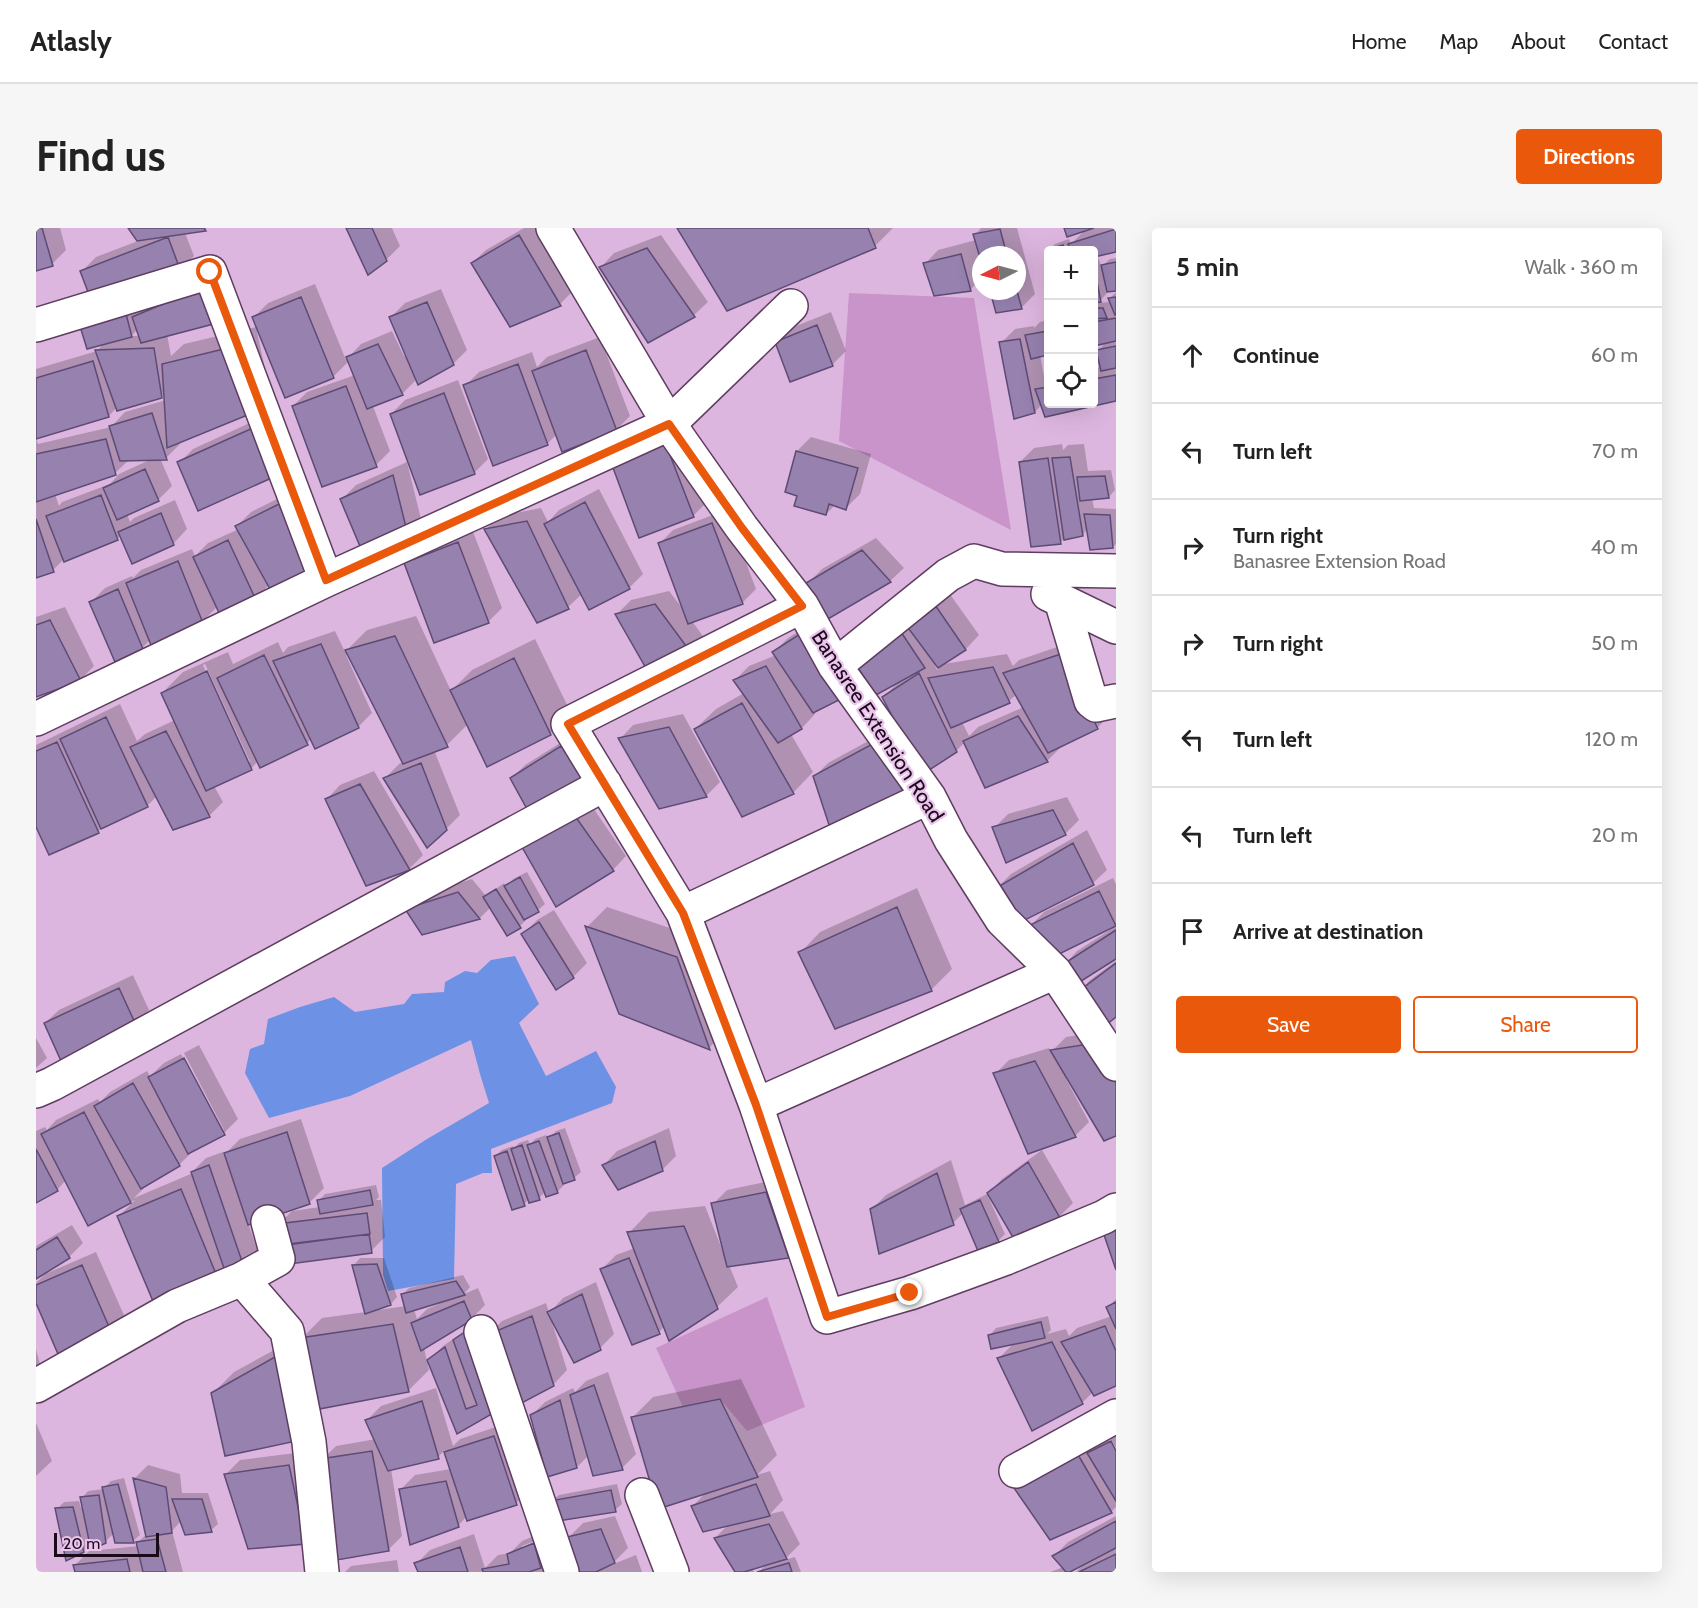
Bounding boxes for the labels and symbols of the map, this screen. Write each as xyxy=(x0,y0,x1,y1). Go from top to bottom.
north arrow xyxy=(972,246,1026,300)
route start xyxy=(196,258,222,284)
street label: Banasree Extension Road xyxy=(807,625,949,827)
route end xyxy=(896,1279,922,1305)
scale bar xyxy=(54,1530,159,1558)

